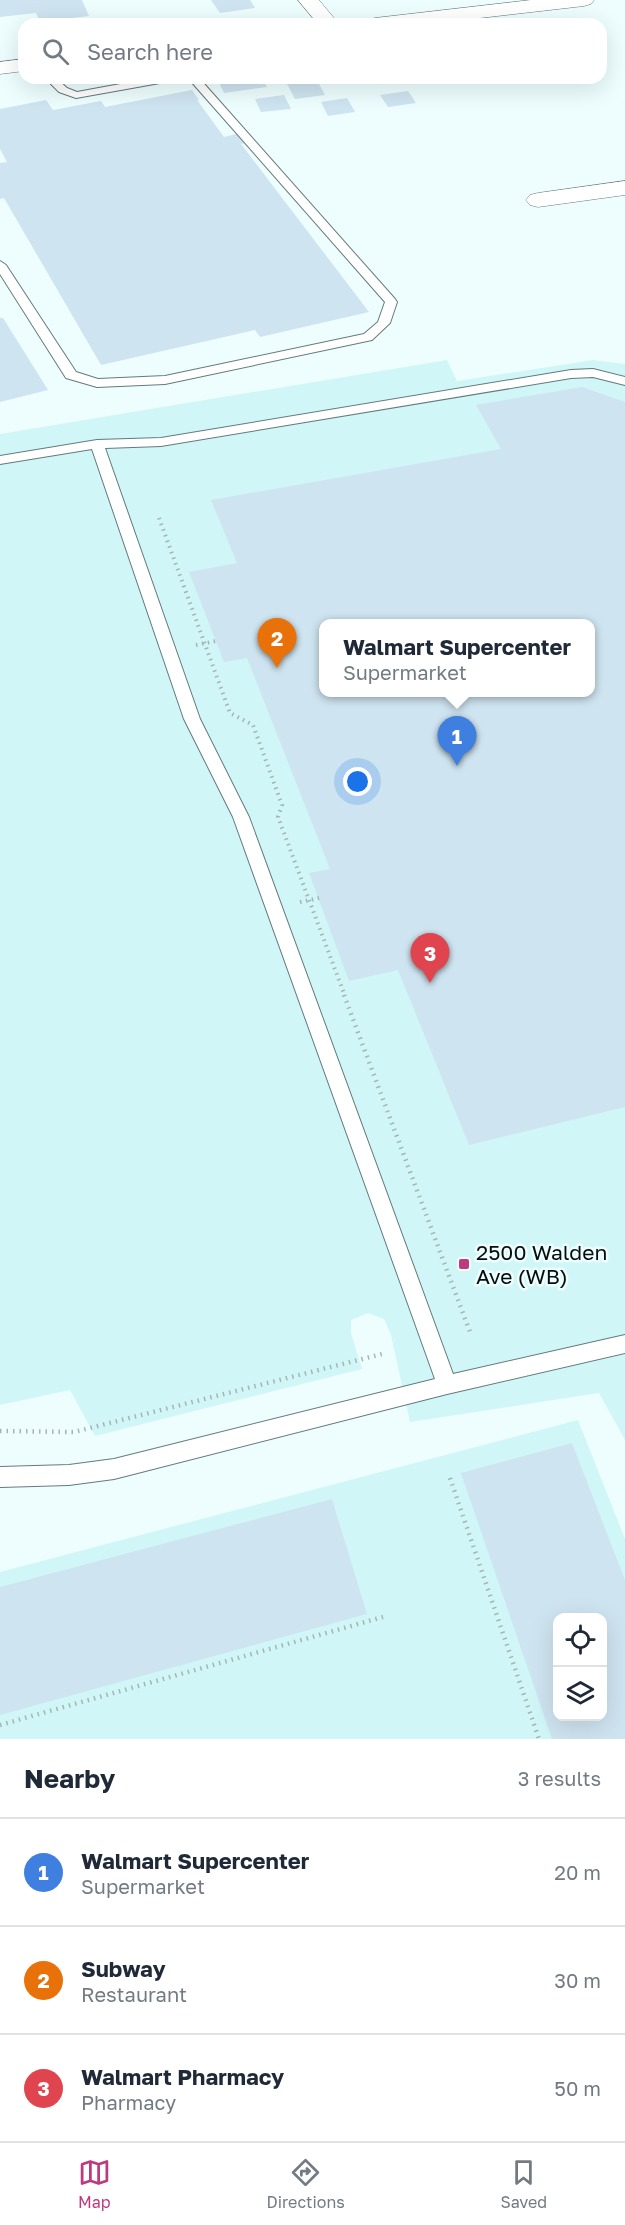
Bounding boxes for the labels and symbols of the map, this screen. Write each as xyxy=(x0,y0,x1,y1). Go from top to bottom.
pin: 2 xyxy=(258,618,296,668)
pin: 1 xyxy=(438,716,476,766)
your location xyxy=(343,767,372,796)
pin: 3 xyxy=(410,934,450,983)
place label: 2500 Walden Ave (WB) xyxy=(476,1239,607,1289)
marker: 2500 Walden Ave (WB) xyxy=(457,1257,471,1271)

